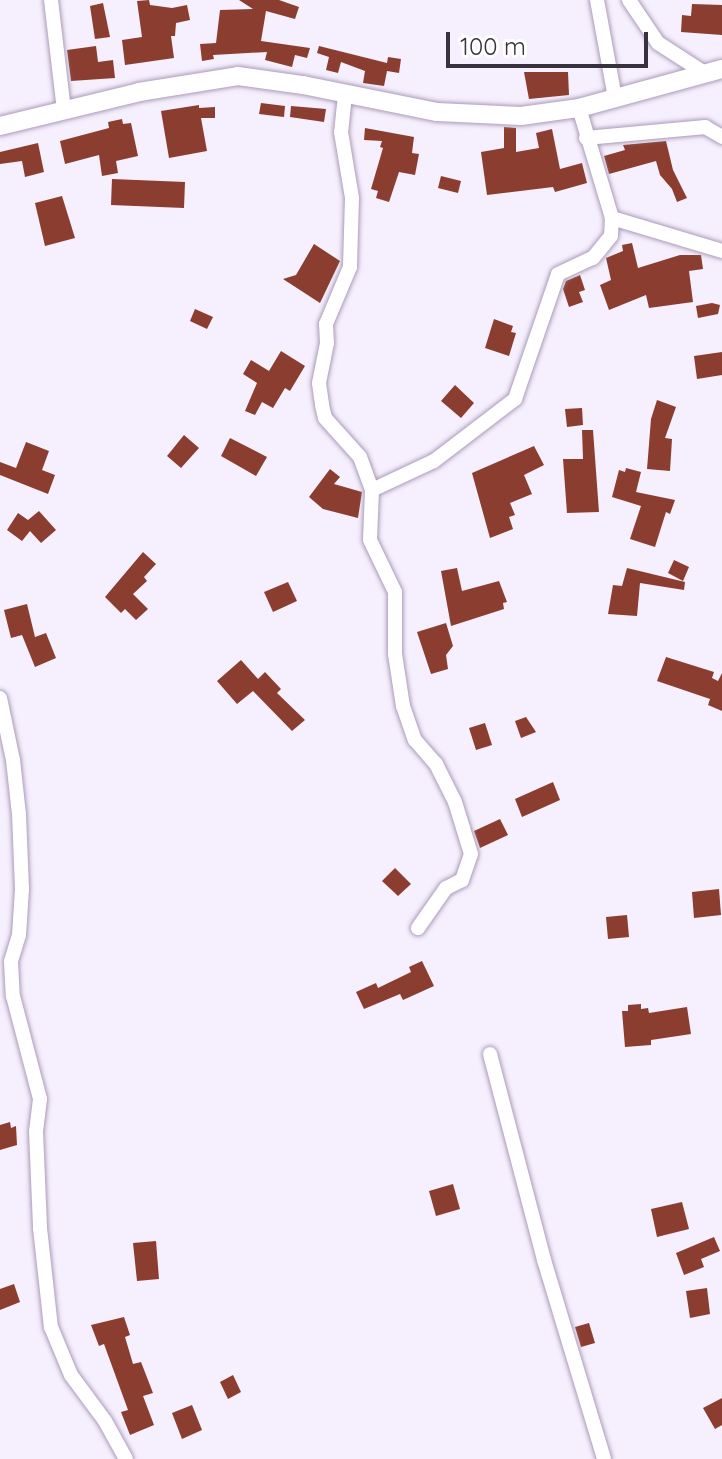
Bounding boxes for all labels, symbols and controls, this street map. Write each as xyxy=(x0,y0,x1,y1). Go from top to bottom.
scale bar xyxy=(450,16,652,66)
text: 100 m xyxy=(460,31,526,61)

